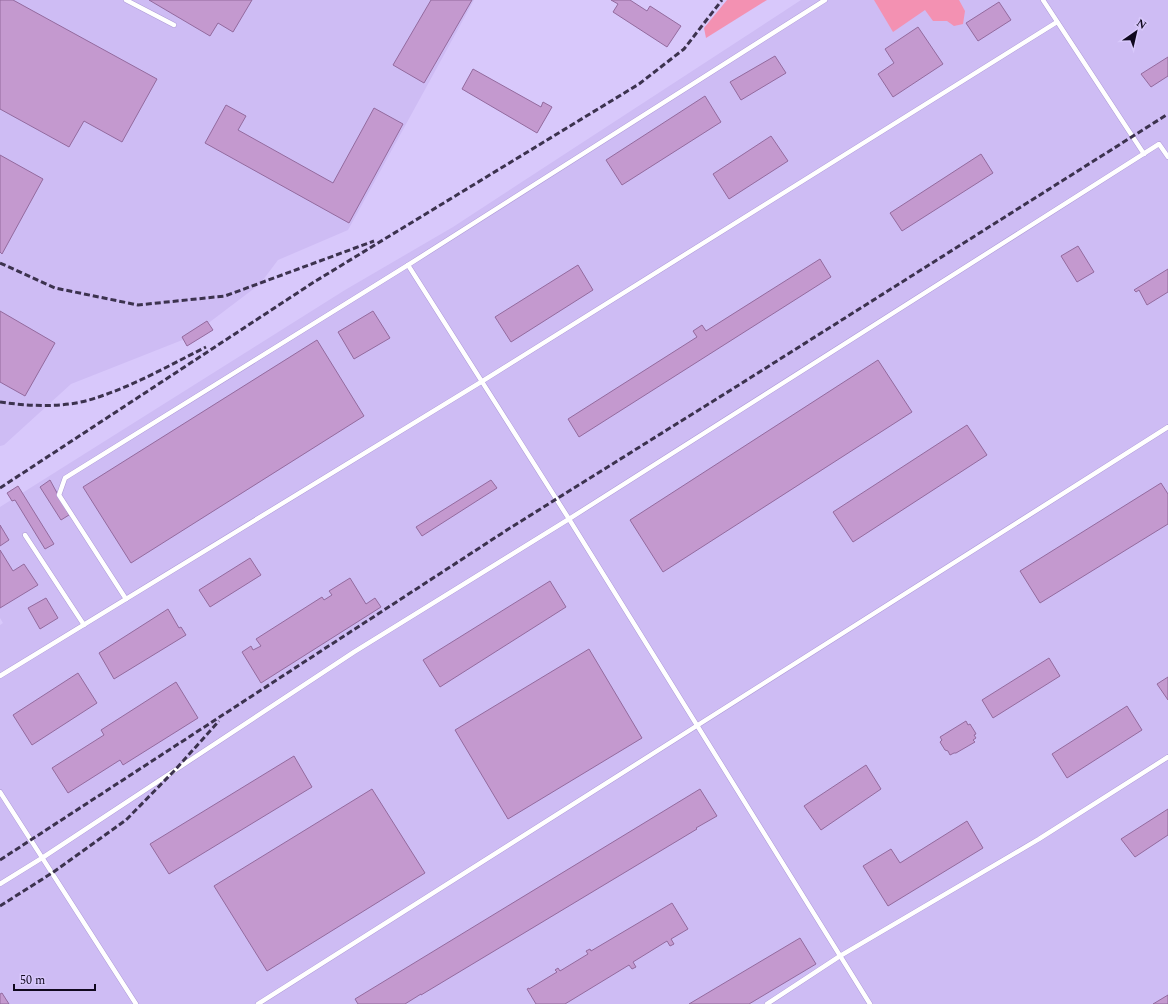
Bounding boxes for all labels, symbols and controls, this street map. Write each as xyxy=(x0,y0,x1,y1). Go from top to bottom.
north arrow xyxy=(1116,12,1156,52)
text: N xyxy=(1133,15,1150,34)
scale bar xyxy=(14,966,95,992)
text: 50 m xyxy=(20,971,45,990)

